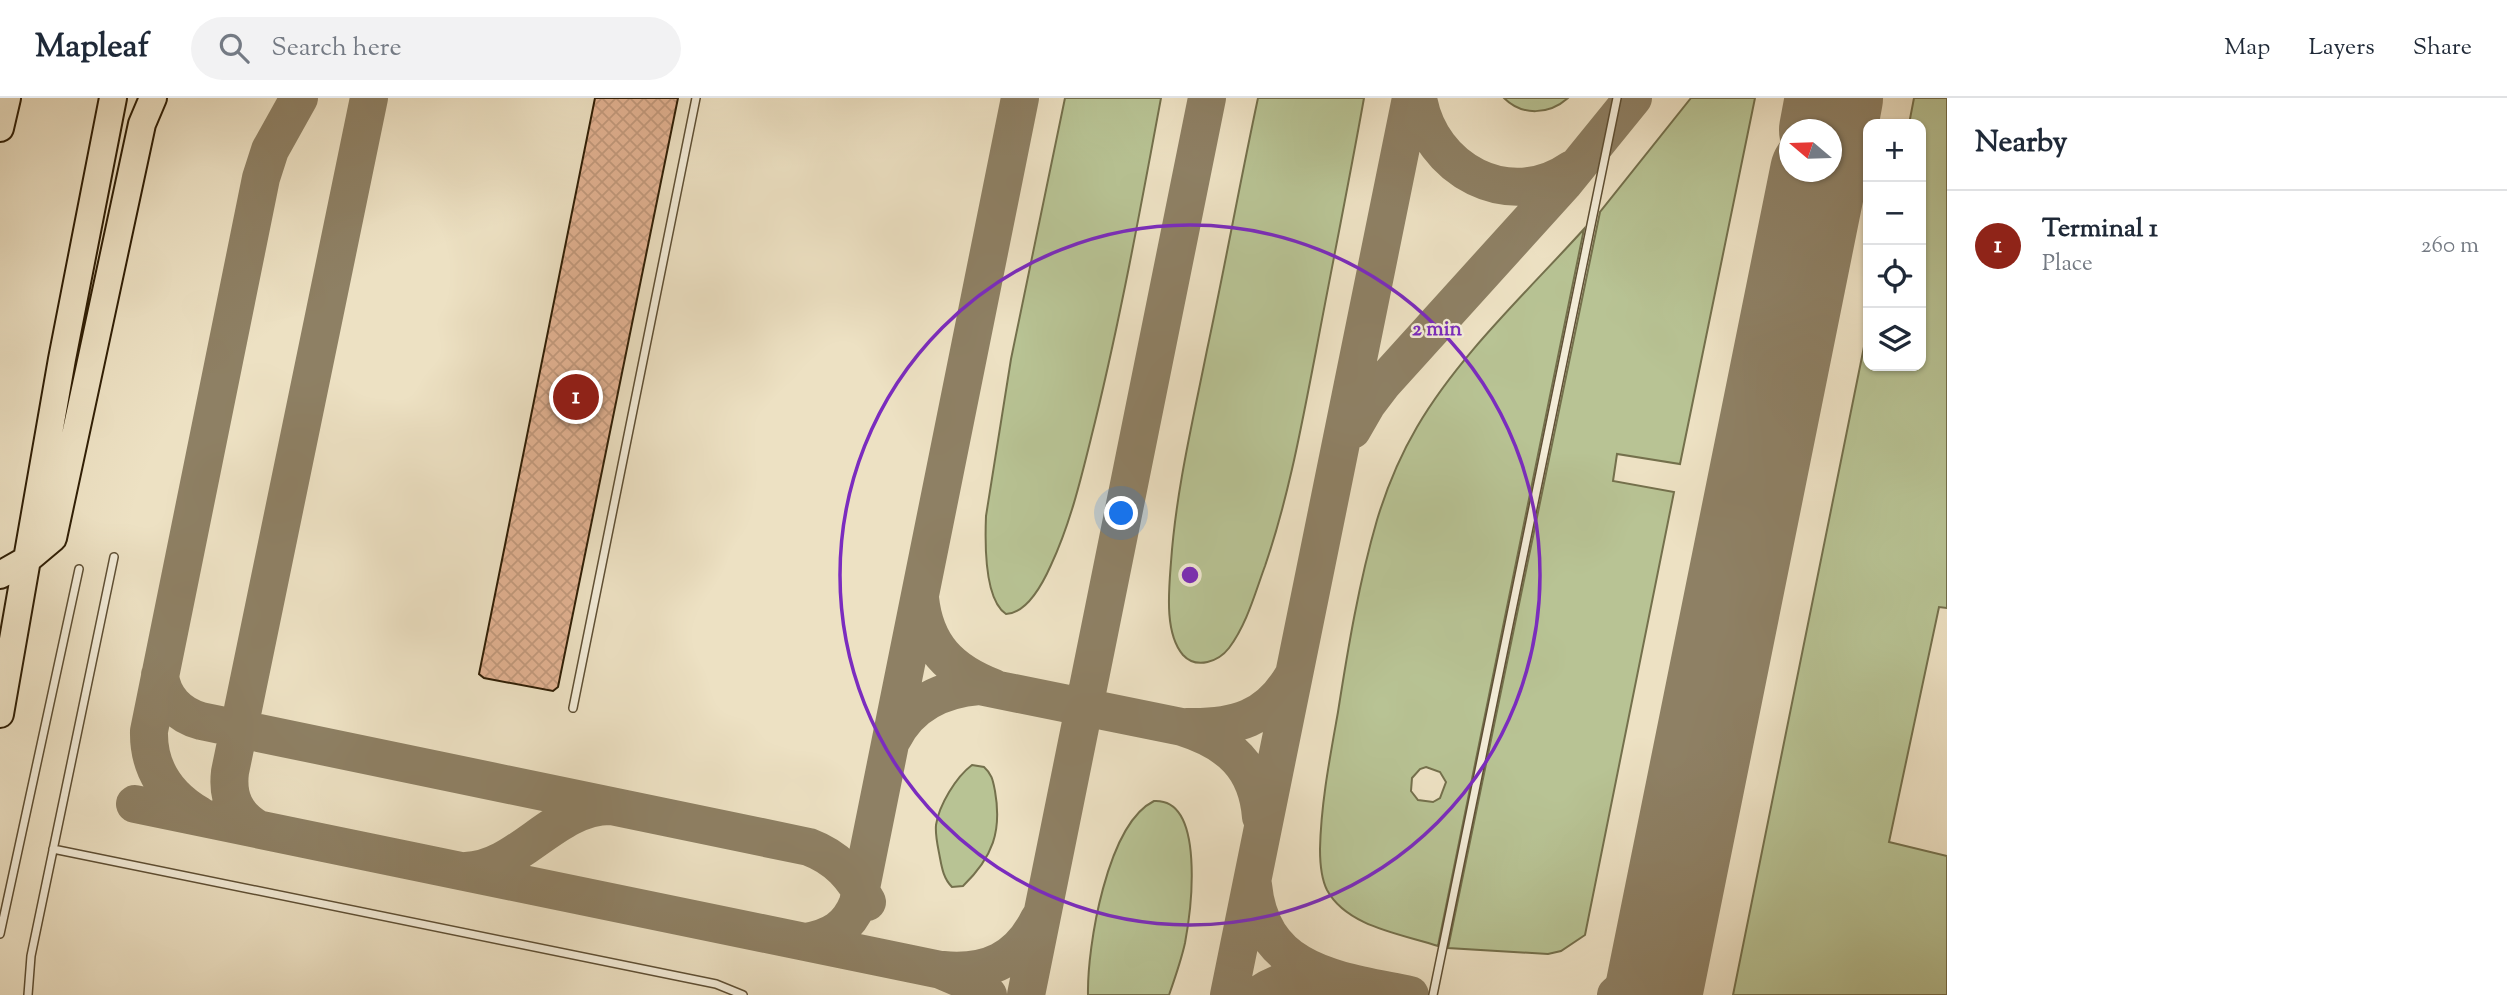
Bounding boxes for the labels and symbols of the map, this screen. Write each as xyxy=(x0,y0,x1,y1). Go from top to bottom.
north arrow xyxy=(1779,119,1842,182)
text: 2 min xyxy=(1412,315,1463,345)
pin: 1 xyxy=(553,371,599,423)
your location xyxy=(1104,496,1138,530)
centre of rings xyxy=(1178,563,1202,587)

